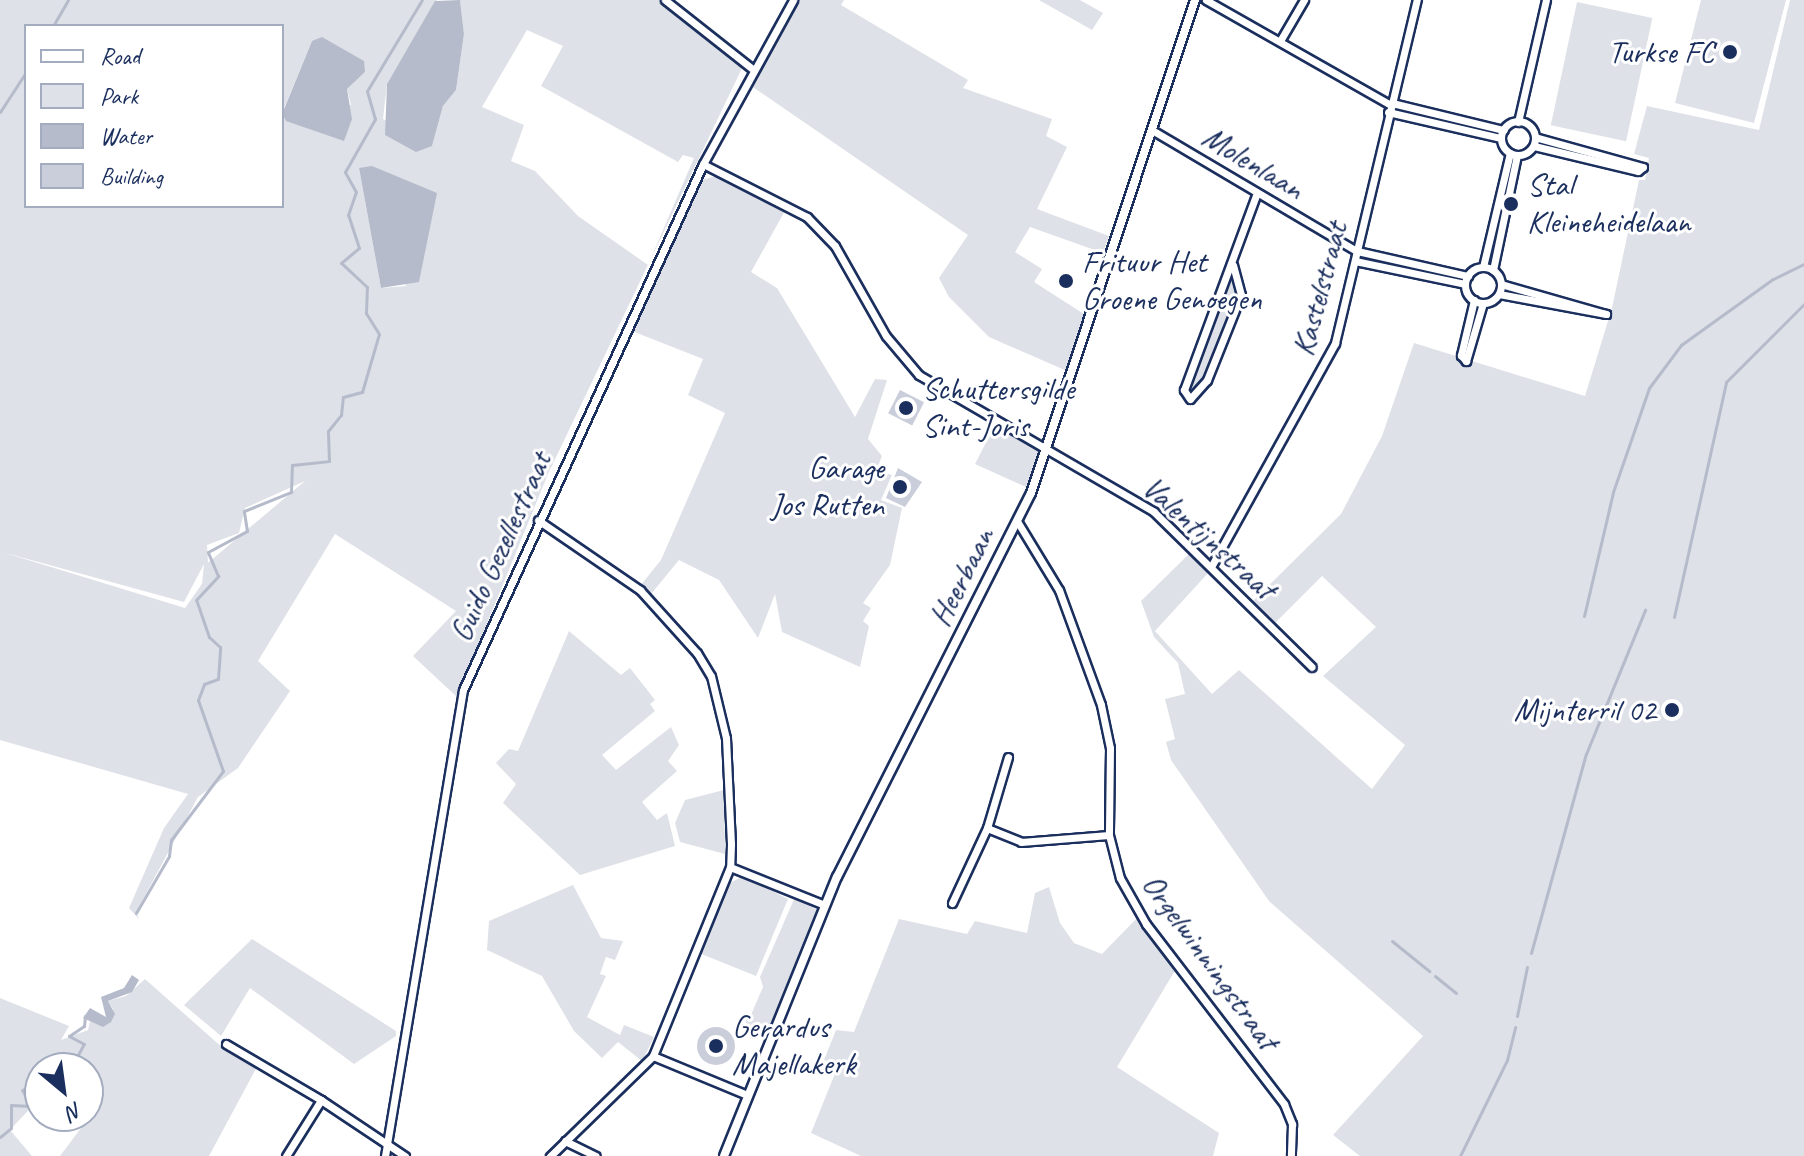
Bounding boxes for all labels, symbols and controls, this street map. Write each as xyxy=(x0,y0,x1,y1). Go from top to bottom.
legend xyxy=(24,24,284,208)
place label: Turkse FC xyxy=(1608,33,1714,71)
text: Road xyxy=(100,41,140,71)
marker: Turkse FC xyxy=(1721,43,1739,61)
text: Park xyxy=(100,81,138,111)
street label: Molenlaan xyxy=(1195,118,1311,208)
text: Water xyxy=(100,121,152,151)
text: Building xyxy=(100,161,163,191)
place label: Stal Kleineheidelaan xyxy=(1527,167,1690,242)
marker: Stal Kleineheidelaan xyxy=(1502,195,1520,213)
street label: Kastelstraat xyxy=(1284,218,1356,360)
place label: Frituur Het Groene Genoegen xyxy=(1082,244,1262,319)
marker: Frituur Het Groene Genoegen xyxy=(1057,272,1075,290)
place label: Schuttersgilde Sint-Joris xyxy=(922,371,1074,446)
marker: Schuttersgilde Sint-Joris xyxy=(897,399,915,417)
street label: Guido Gezellestraat xyxy=(442,446,560,648)
place label: Garage Jos Rutten xyxy=(771,450,884,525)
street label: Valentijnstraat xyxy=(1134,468,1284,608)
marker: Garage Jos Rutten xyxy=(891,478,909,496)
street label: Heerbaan xyxy=(921,521,1003,633)
place label: Mijnterril 02 xyxy=(1514,691,1656,729)
marker: Mijnterril 02 xyxy=(1663,701,1681,719)
street label: Orgelwinningstraat xyxy=(1133,867,1287,1057)
place label: Gerardus Majellakerk xyxy=(732,1009,855,1084)
marker: Gerardus Majellakerk xyxy=(707,1037,725,1055)
north arrow xyxy=(24,1052,104,1132)
text: N xyxy=(62,1096,87,1127)

